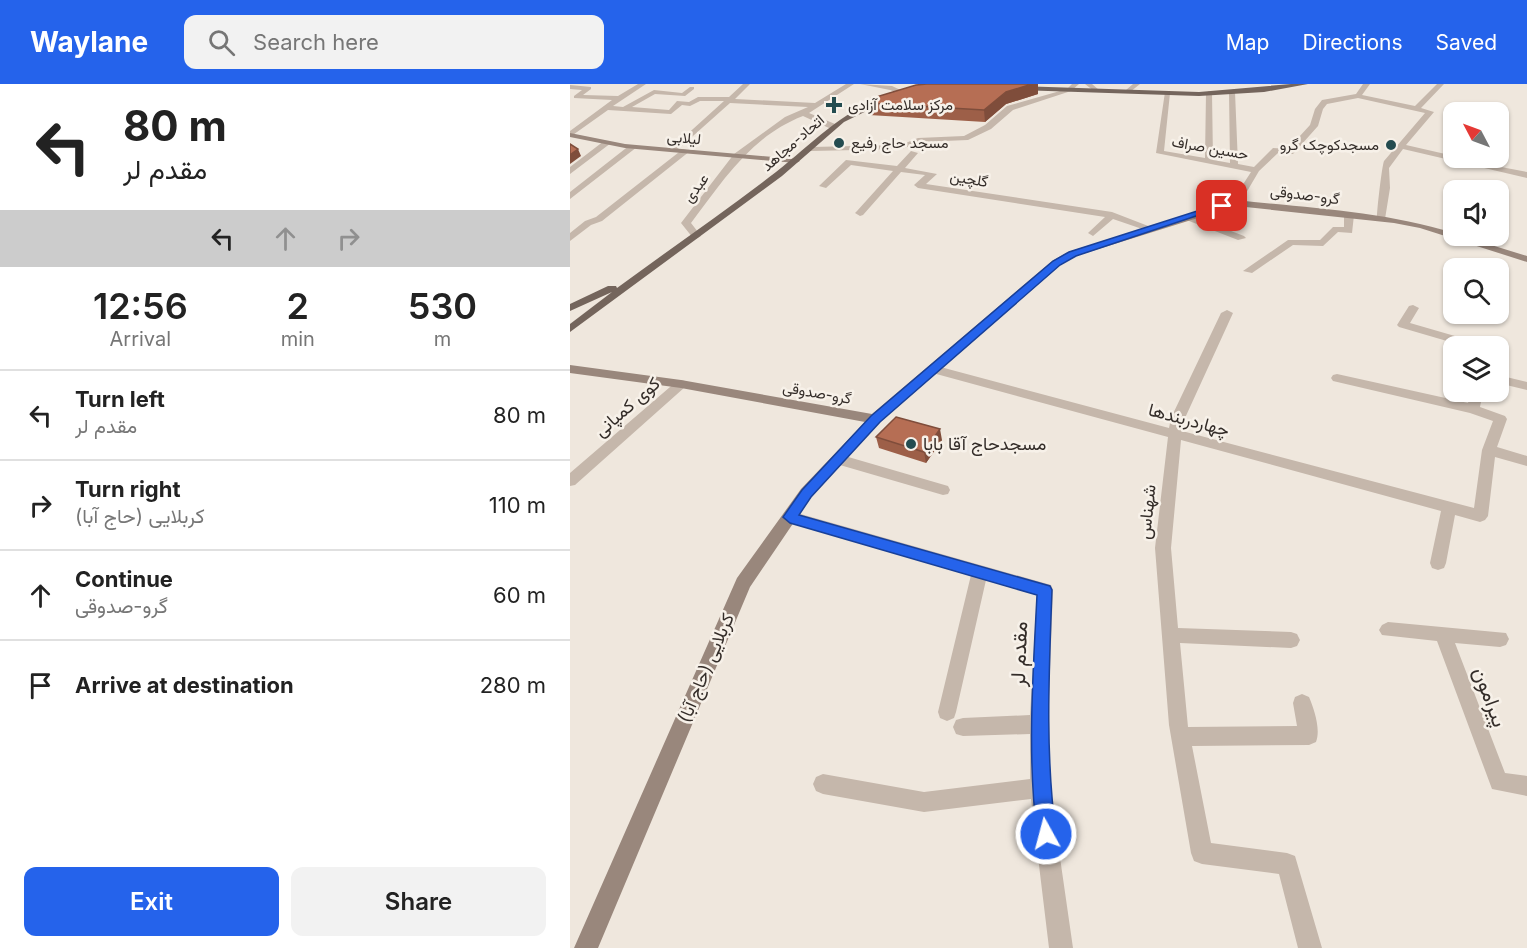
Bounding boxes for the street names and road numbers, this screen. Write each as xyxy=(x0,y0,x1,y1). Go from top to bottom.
street label: اتحاد-مجاهد xyxy=(757,110,828,175)
street label: لیلابی xyxy=(666,127,702,149)
street label: حسین صراف xyxy=(1170,131,1250,165)
street label: گلچین xyxy=(948,166,990,192)
street label: عبدی xyxy=(679,169,714,207)
street label: گرو-صدوقی xyxy=(1269,181,1341,209)
street label: کوی کمپانی xyxy=(590,372,665,442)
street label: گرو-صدوقی xyxy=(781,377,853,409)
street label: چهاردربندها xyxy=(1146,399,1232,442)
street label: شهناس xyxy=(1133,483,1161,541)
street label: کربلایی (حاج آبا) xyxy=(673,610,740,726)
street label: مقدم لر xyxy=(1005,621,1034,688)
street label: پیرامون xyxy=(1466,663,1513,731)

